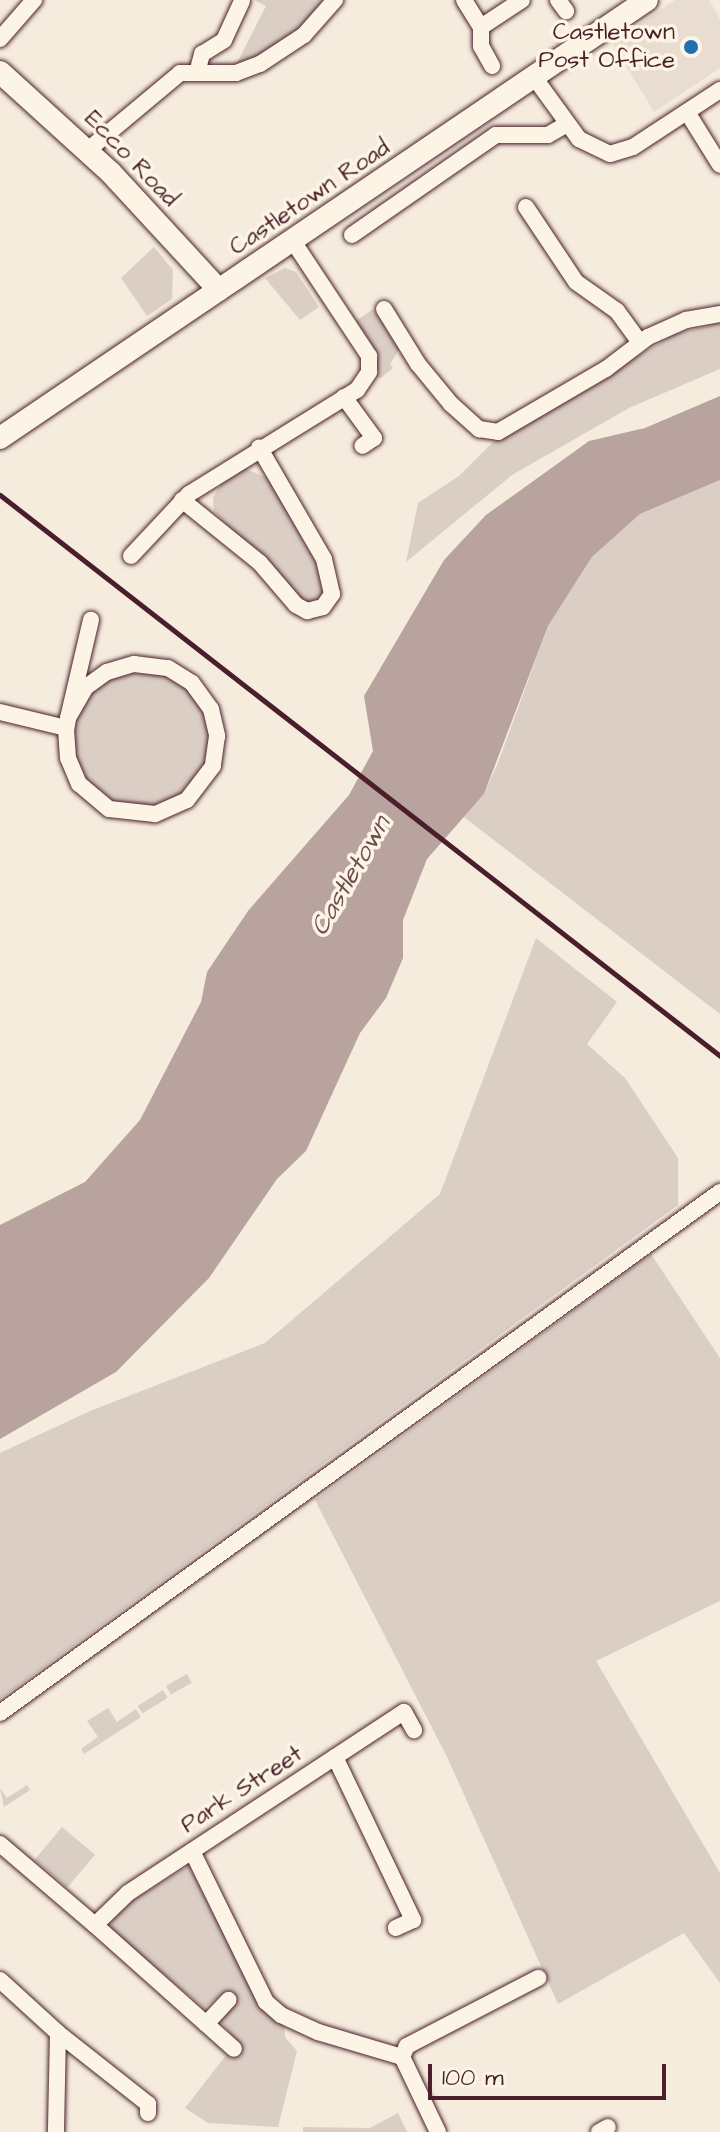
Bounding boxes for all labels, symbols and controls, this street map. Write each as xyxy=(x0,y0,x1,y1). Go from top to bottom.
place label: Castletown Post Office xyxy=(538,19,675,75)
marker: Castletown Post Office xyxy=(682,38,700,56)
street label: Ecco Road xyxy=(78,105,184,213)
street label: Castletown Road xyxy=(224,134,396,262)
water label: Castletown xyxy=(304,811,398,941)
street label: Park Street xyxy=(176,1740,308,1840)
scale bar xyxy=(432,2048,670,2098)
text: 100 m xyxy=(442,2061,504,2095)

